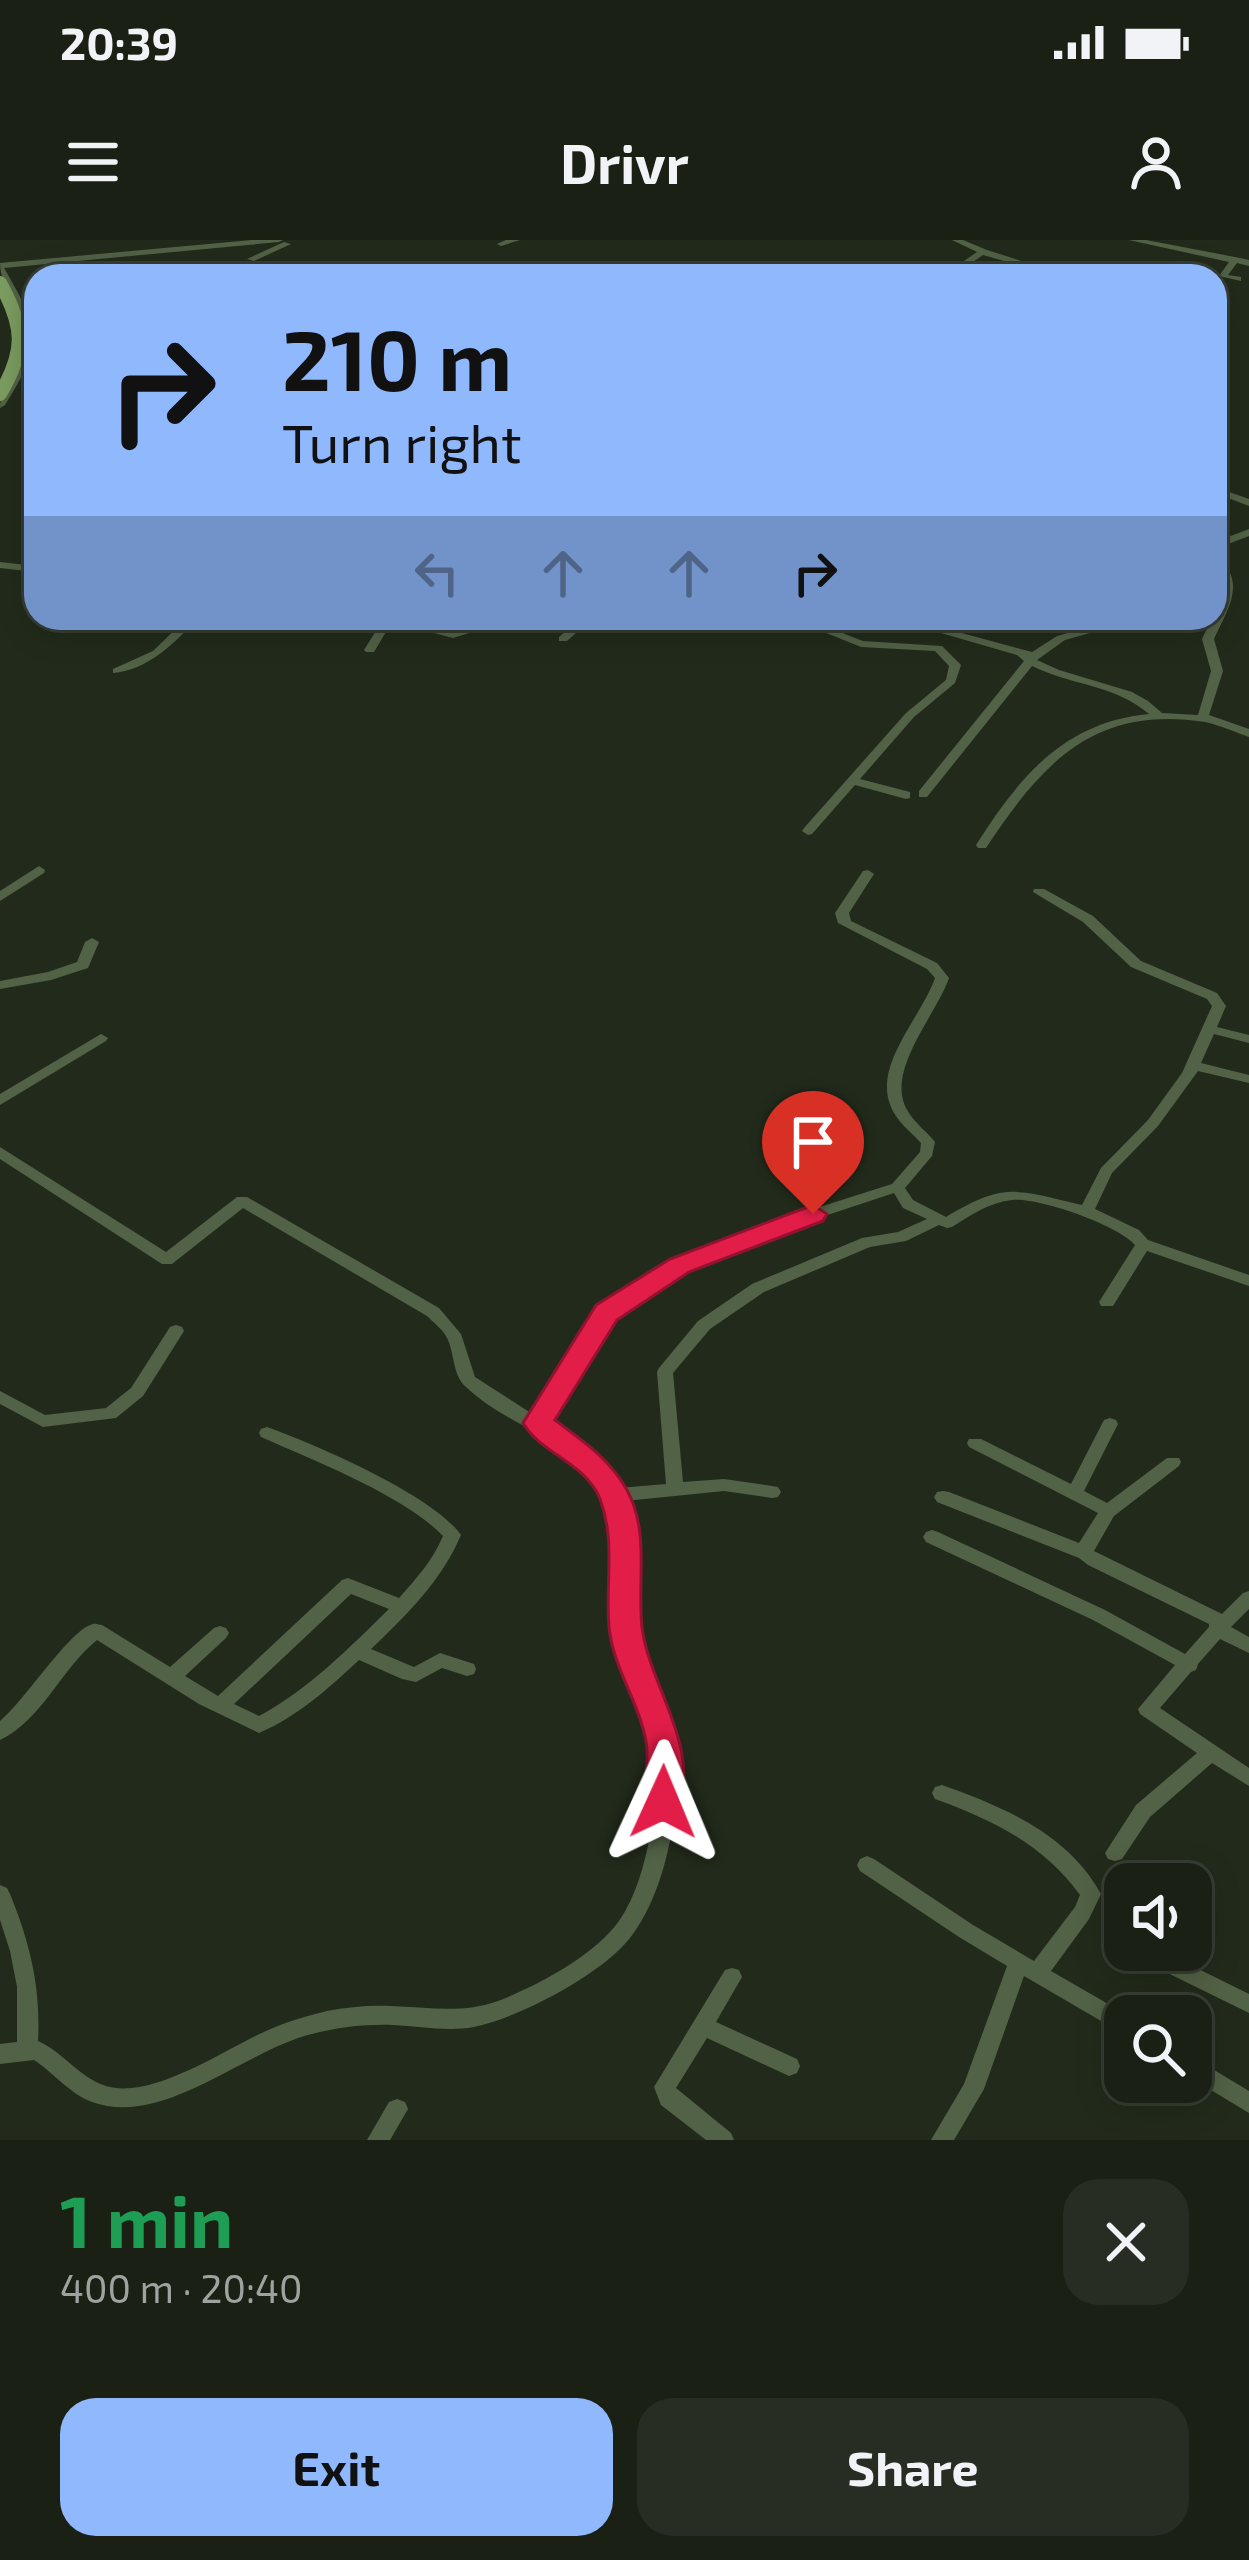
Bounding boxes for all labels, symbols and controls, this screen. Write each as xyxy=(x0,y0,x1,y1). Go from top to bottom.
text: 20:39 xyxy=(60,15,178,69)
icon: menu xyxy=(60,129,126,195)
icon: person xyxy=(1123,129,1189,195)
text: Drivr xyxy=(560,130,689,195)
text: 210 m xyxy=(282,307,512,408)
icon: right xyxy=(84,312,240,468)
text: Turn right xyxy=(282,409,522,474)
icon: left xyxy=(404,540,470,606)
icon: ahead xyxy=(530,540,596,606)
icon: ahead xyxy=(656,540,722,606)
icon: right xyxy=(782,540,848,606)
pin xyxy=(762,1091,864,1214)
icon: arrive xyxy=(780,1109,846,1175)
position arrow xyxy=(600,1739,726,1865)
map controls xyxy=(1104,1863,1212,2103)
button: sound xyxy=(1104,1863,1212,1971)
button: search xyxy=(1104,1995,1212,2103)
text: 1 min xyxy=(60,2176,233,2262)
button: close xyxy=(1063,2179,1189,2305)
text: 400 m · 20:40 xyxy=(60,2264,303,2311)
button: Exit xyxy=(60,2398,613,2536)
button: Share xyxy=(637,2398,1189,2536)

